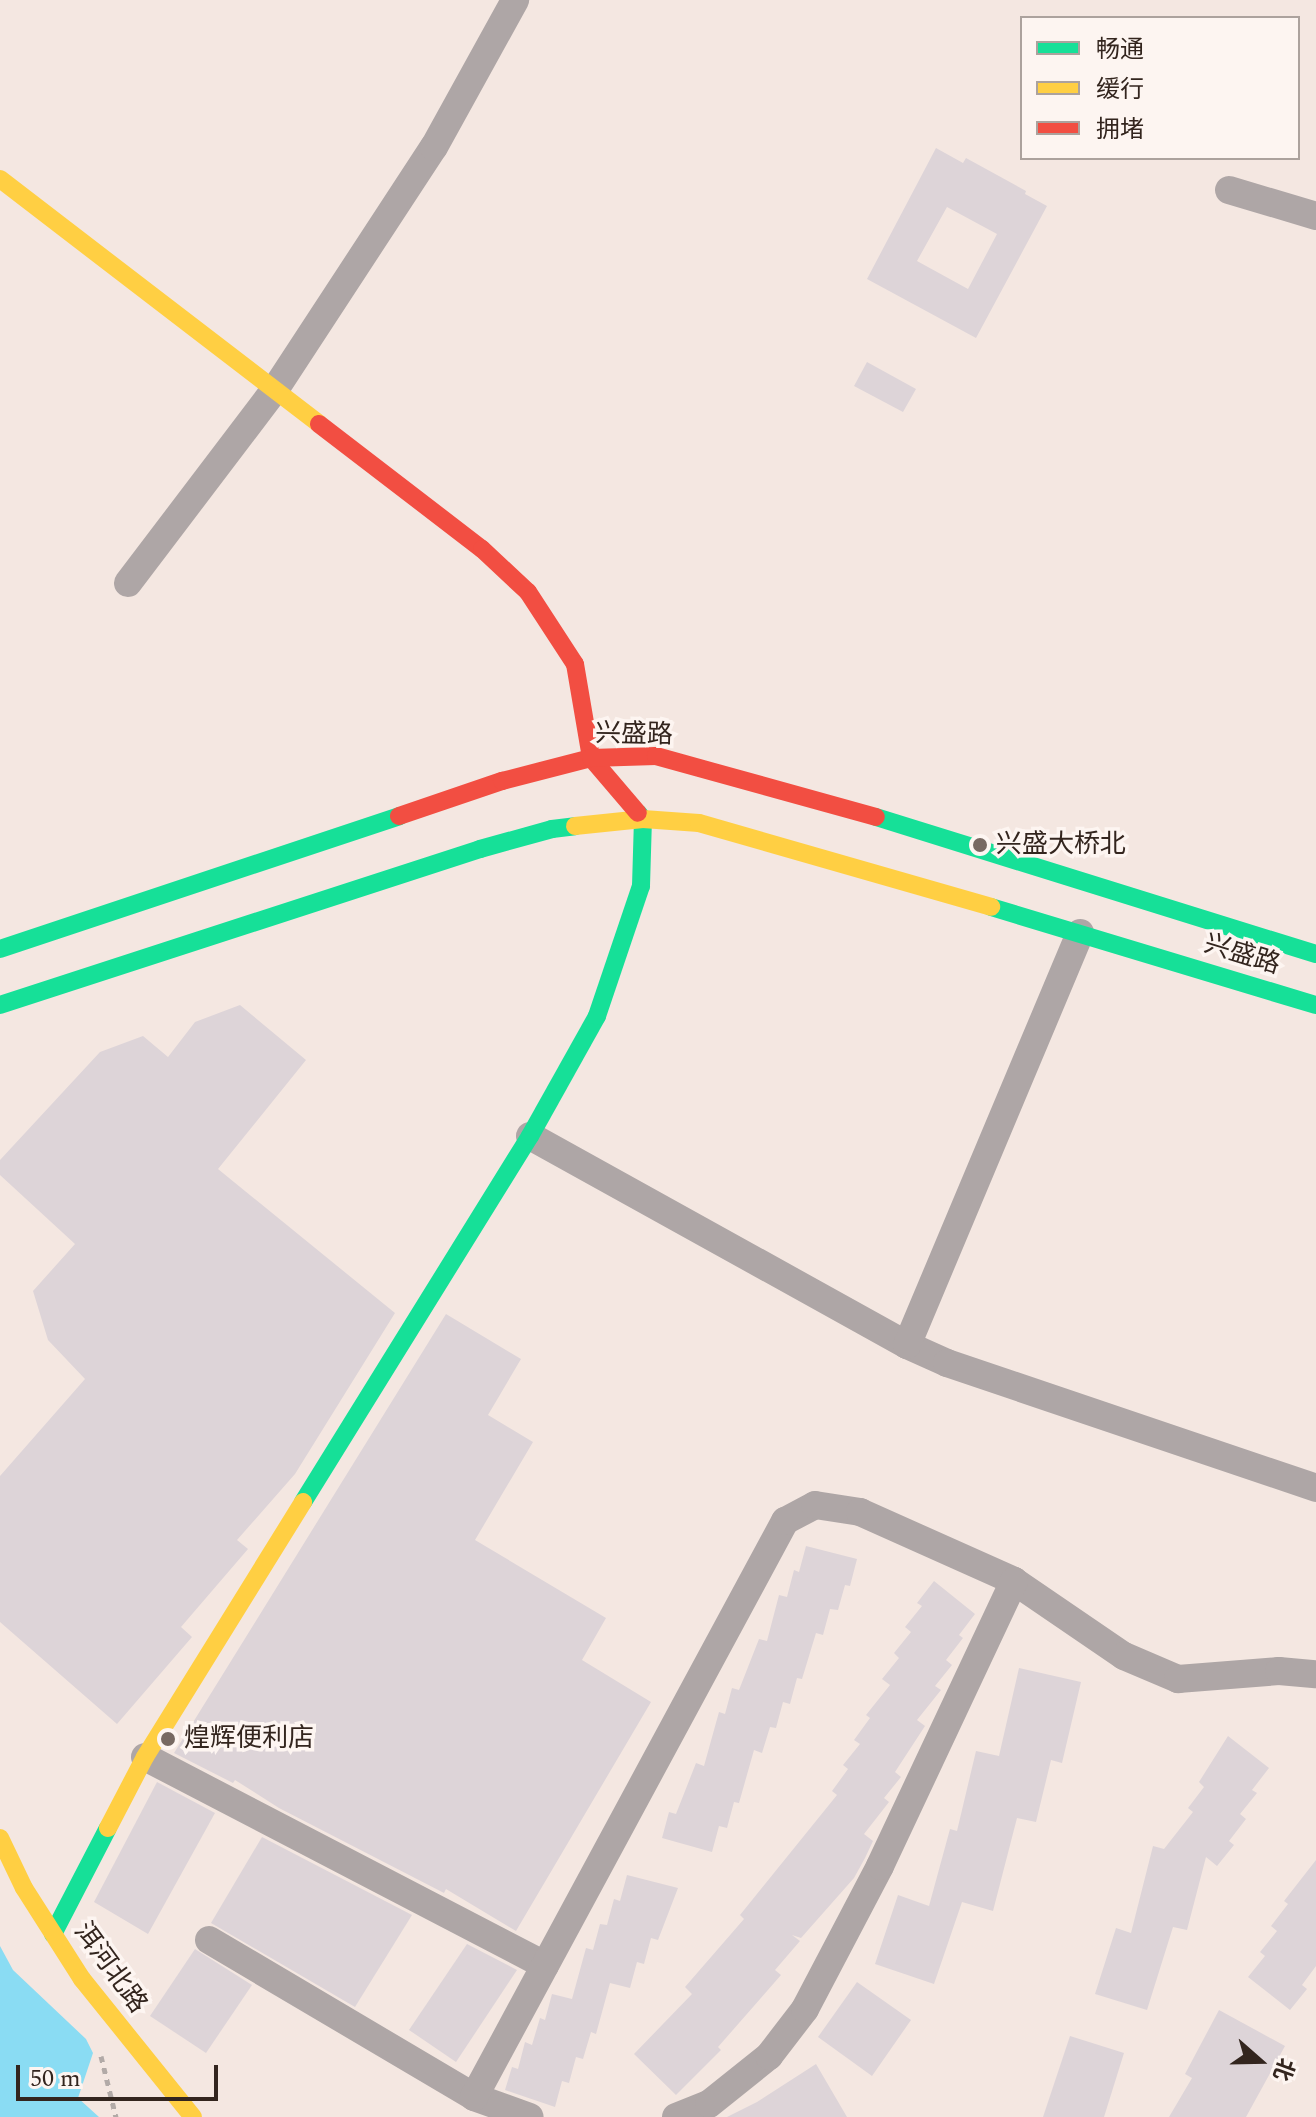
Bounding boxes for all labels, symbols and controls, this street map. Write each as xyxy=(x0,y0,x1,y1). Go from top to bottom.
legend xyxy=(1020,16,1300,160)
text: 畅通 xyxy=(1096,32,1144,68)
text: 缓行 xyxy=(1096,72,1144,108)
text: 拥堵 xyxy=(1096,112,1144,148)
street label: 兴盛路 xyxy=(595,719,673,751)
place label: 兴盛大桥北 xyxy=(996,829,1126,861)
marker: 兴盛大桥北 xyxy=(971,836,989,854)
street label: 兴盛路 xyxy=(1200,929,1284,981)
place label: 煌辉便利店 xyxy=(184,1723,314,1755)
marker: 煌辉便利店 xyxy=(159,1730,177,1748)
street label: 洱河北路 xyxy=(67,1917,153,2019)
north arrow xyxy=(1220,2021,1300,2101)
scale bar xyxy=(20,2049,222,2099)
text: 北 xyxy=(1264,2053,1302,2085)
text: 50 m xyxy=(30,2061,81,2097)

